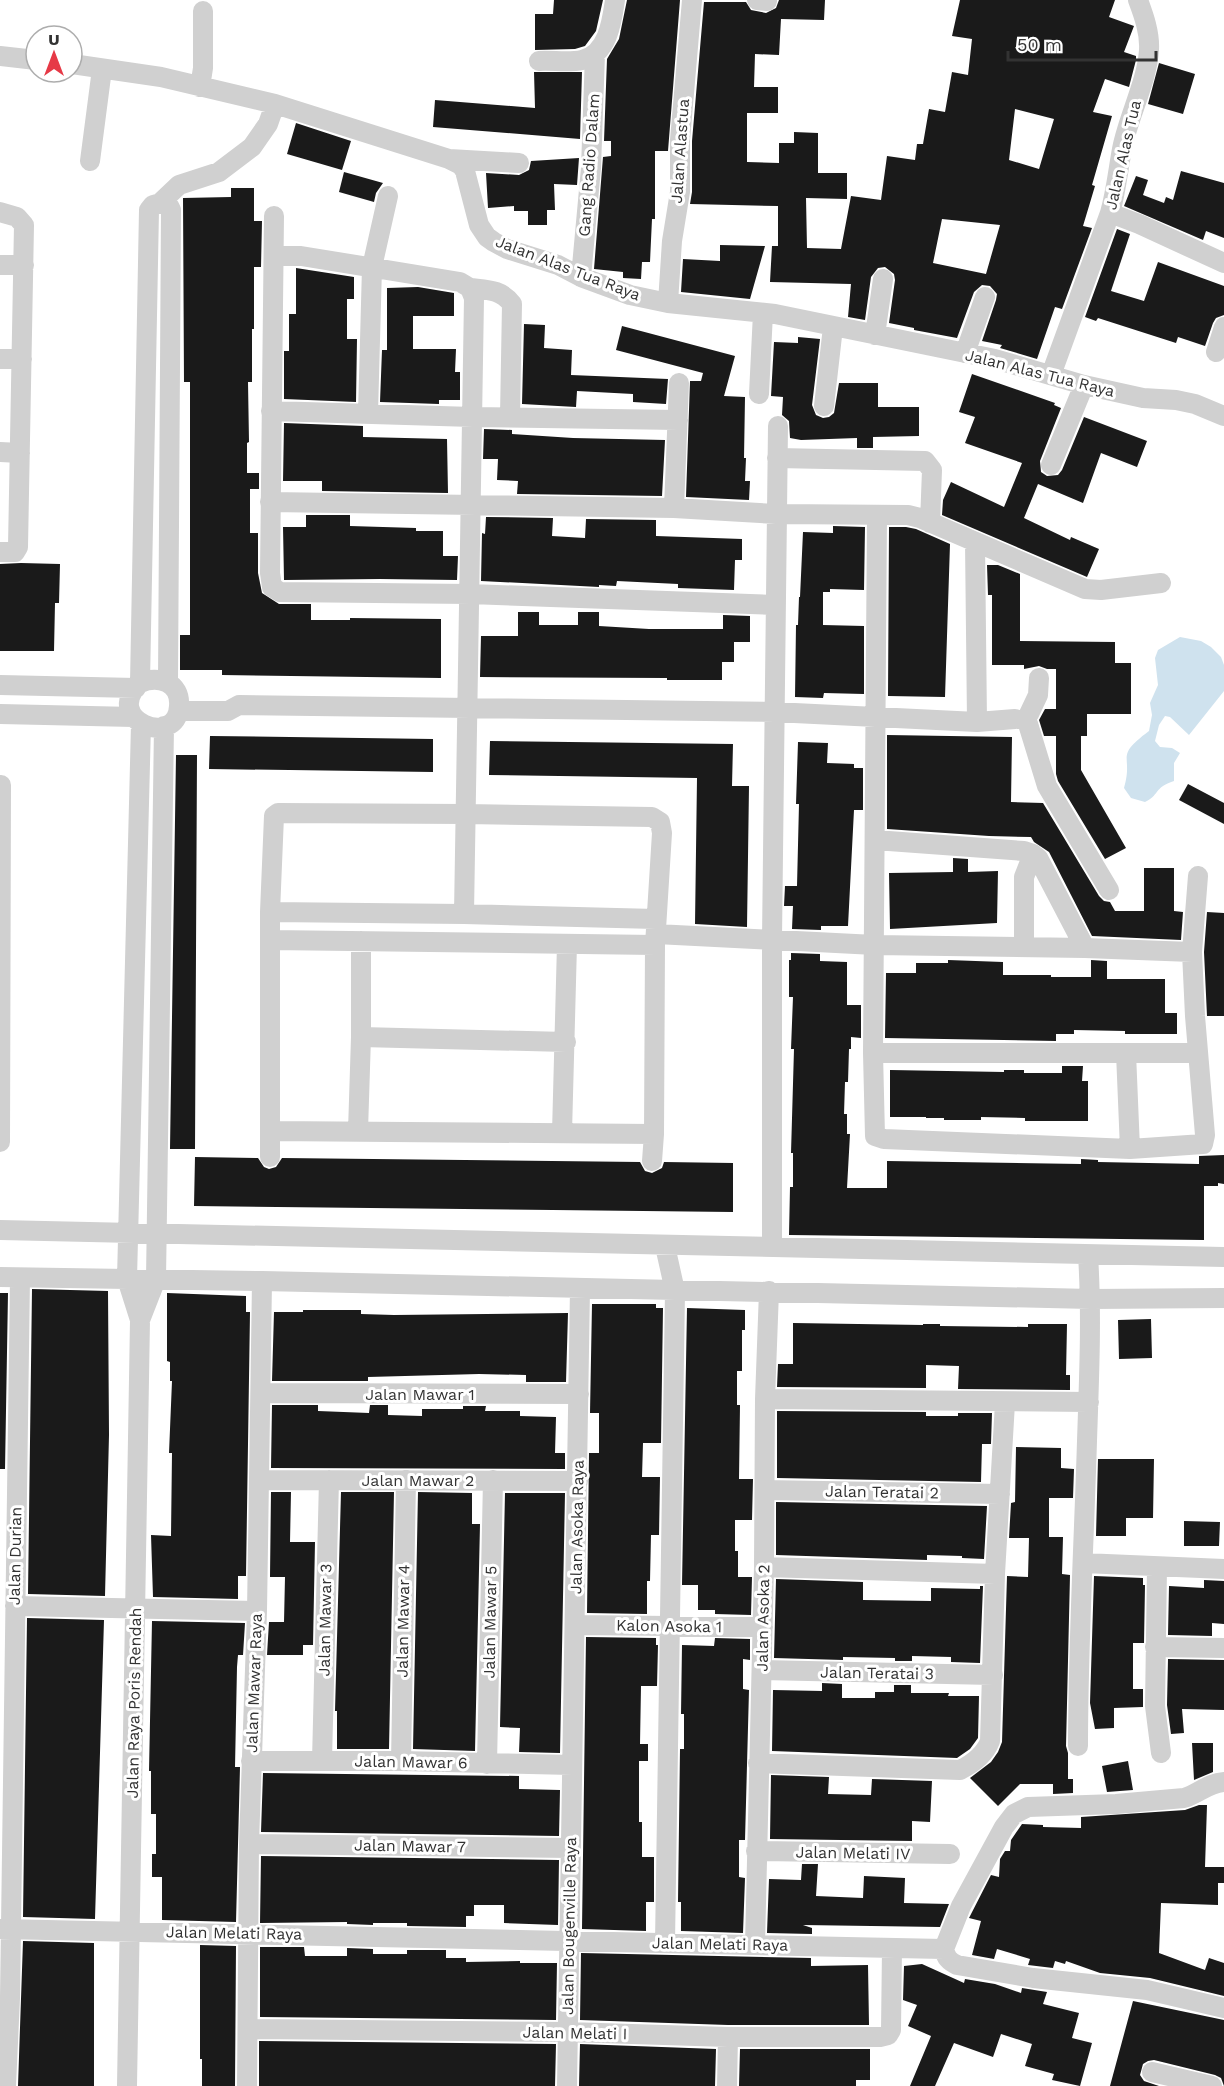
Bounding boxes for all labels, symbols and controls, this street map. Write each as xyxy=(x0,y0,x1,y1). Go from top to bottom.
north arrow xyxy=(24,24,84,84)
scale bar xyxy=(1008,24,1156,62)
text: U xyxy=(48,30,60,49)
text: 50 m xyxy=(1017,34,1062,55)
street label: Gang Radio Dalam xyxy=(575,93,603,237)
street label: Jalan Alastua xyxy=(667,98,693,204)
street label: Jalan Alas Tua xyxy=(1101,98,1145,212)
street label: Jalan Alas Tua Raya xyxy=(493,232,643,304)
street label: Jalan Alas Tua Raya xyxy=(963,345,1117,401)
street label: Jalan Mawar 1 xyxy=(365,1385,475,1404)
street label: Jalan Asoka Raya xyxy=(566,1460,588,1594)
street label: Jalan Mawar 2 xyxy=(362,1471,474,1490)
street label: Jalan Teratai 2 xyxy=(825,1482,939,1502)
street label: Jalan Durian xyxy=(5,1507,25,1605)
street label: Jalan Mawar 3 xyxy=(315,1563,335,1677)
street label: Jalan Mawar 4 xyxy=(393,1564,413,1678)
street label: Jalan Asoka 2 xyxy=(753,1564,773,1672)
street label: Jalan Mawar 5 xyxy=(480,1565,500,1679)
street label: Jalan Raya Poris Rendah xyxy=(123,1607,145,1799)
street label: Jalan Mawar Raya xyxy=(242,1613,266,1753)
street label: Kalon Asoka 1 xyxy=(616,1616,722,1636)
street label: Jalan Teratai 3 xyxy=(820,1663,934,1683)
street label: Jalan Mawar 6 xyxy=(354,1752,468,1772)
street label: Jalan Mawar 7 xyxy=(354,1836,466,1856)
street label: Jalan Bougenville Raya xyxy=(558,1837,580,2015)
street label: Jalan Melati IV xyxy=(795,1842,911,1864)
street label: Jalan Melati Raya xyxy=(166,1922,302,1944)
street label: Jalan Melati Raya xyxy=(652,1933,788,1955)
street label: Jalan Melati I xyxy=(522,2023,628,2043)

